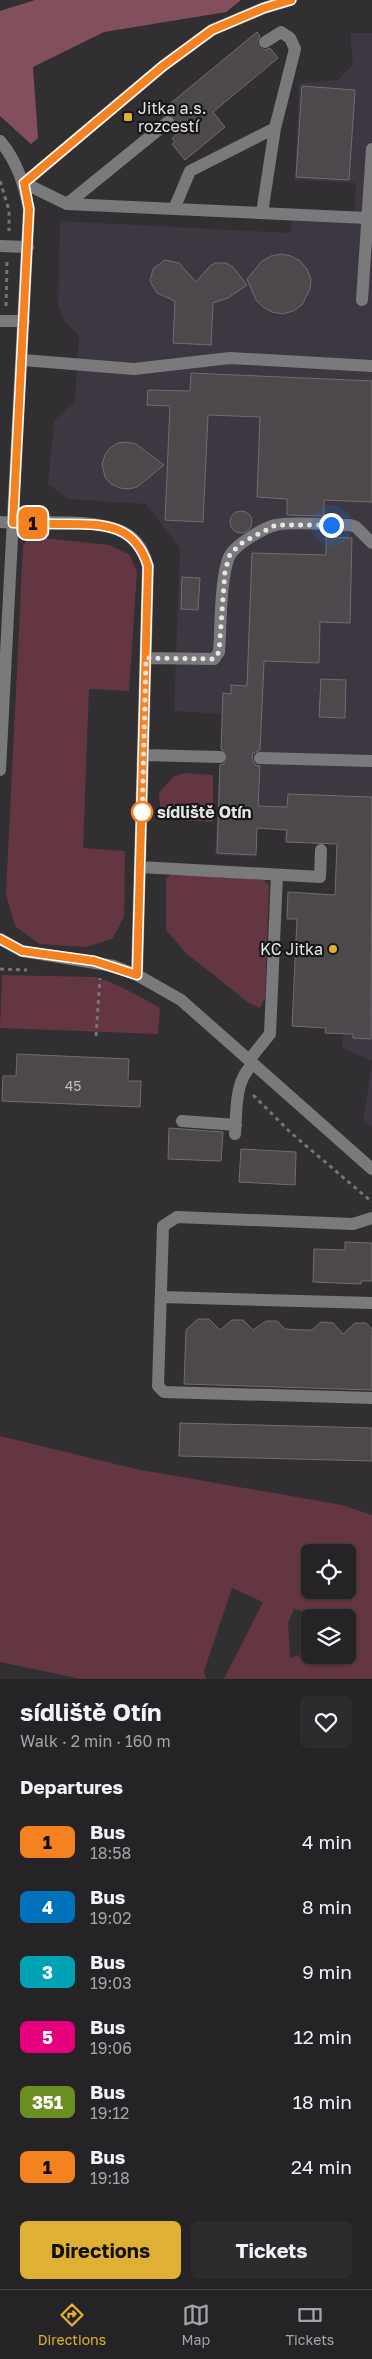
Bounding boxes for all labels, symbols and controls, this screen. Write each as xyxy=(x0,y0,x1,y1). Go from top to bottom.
place label: Jitka a.s. rozcestí xyxy=(138,98,207,136)
marker: Jitka a.s. rozcestí xyxy=(122,111,134,123)
line badge: 1 xyxy=(17,507,49,539)
text: 1 xyxy=(28,512,38,534)
your location xyxy=(319,513,344,538)
marker: sídliště Otín xyxy=(131,801,153,823)
place label: sídliště Otín xyxy=(157,802,251,822)
place label: KC Jitka xyxy=(260,939,323,959)
marker: KC Jitka xyxy=(327,943,339,955)
house number: 45 xyxy=(65,1077,81,1094)
map controls xyxy=(301,1544,356,1664)
button: locate xyxy=(301,1544,356,1599)
button: layers xyxy=(301,1609,356,1664)
button: heart xyxy=(300,1696,352,1748)
text: sídliště Otín xyxy=(20,1697,162,1726)
text: Walk · 2 min · 160 m xyxy=(20,1731,171,1751)
text: Departures xyxy=(20,1775,123,1798)
text: Bus xyxy=(90,1820,125,1843)
text: 4 min xyxy=(302,1830,352,1853)
text: 1 xyxy=(43,1831,52,1853)
text: 18:58 xyxy=(90,1843,131,1863)
text: Bus xyxy=(90,1885,125,1908)
text: 8 min xyxy=(302,1895,352,1918)
text: 4 xyxy=(42,1896,53,1918)
text: 19:02 xyxy=(90,1908,131,1928)
text: Bus xyxy=(90,1950,125,1973)
text: 9 min xyxy=(302,1960,352,1983)
text: 3 xyxy=(42,1961,53,1983)
text: 19:03 xyxy=(90,1973,132,1993)
text: Bus xyxy=(90,2015,125,2038)
text: 12 min xyxy=(293,2025,352,2048)
text: 5 xyxy=(42,2026,53,2048)
text: 19:06 xyxy=(90,2038,132,2058)
text: Bus xyxy=(90,2080,125,2103)
text: 18 min xyxy=(293,2090,352,2113)
text: 351 xyxy=(32,2091,63,2113)
text: 19:12 xyxy=(90,2103,129,2123)
text: Bus xyxy=(90,2145,125,2168)
text: 24 min xyxy=(291,2155,352,2178)
text: 1 xyxy=(43,2156,52,2178)
text: 19:18 xyxy=(90,2168,130,2188)
button: Directions xyxy=(20,2221,181,2279)
button: Tickets xyxy=(191,2221,352,2279)
tab: Directions xyxy=(38,2301,106,2348)
tab: Map xyxy=(181,2301,210,2348)
tab: Tickets xyxy=(285,2301,334,2348)

